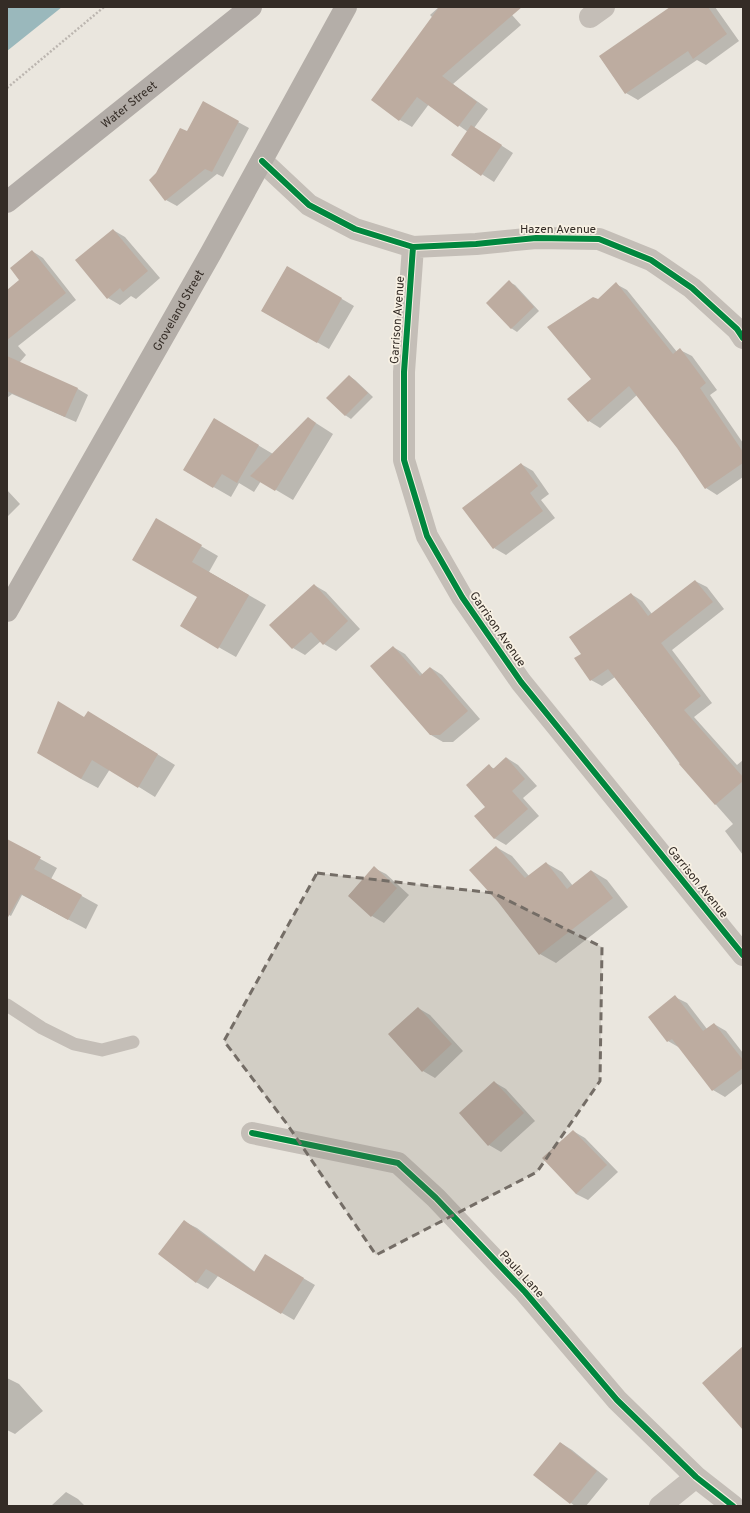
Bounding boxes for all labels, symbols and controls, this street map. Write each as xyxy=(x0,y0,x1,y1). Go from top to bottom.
street label: Water Street xyxy=(98,78,161,133)
street label: Hazen Avenue xyxy=(520,222,596,238)
street label: Groveland Street xyxy=(150,267,209,354)
street label: Garrison Avenue xyxy=(387,275,409,365)
street label: Garrison Avenue xyxy=(465,589,529,670)
street label: Garrison Avenue xyxy=(663,843,731,922)
street label: Paula Lane xyxy=(495,1248,547,1302)

